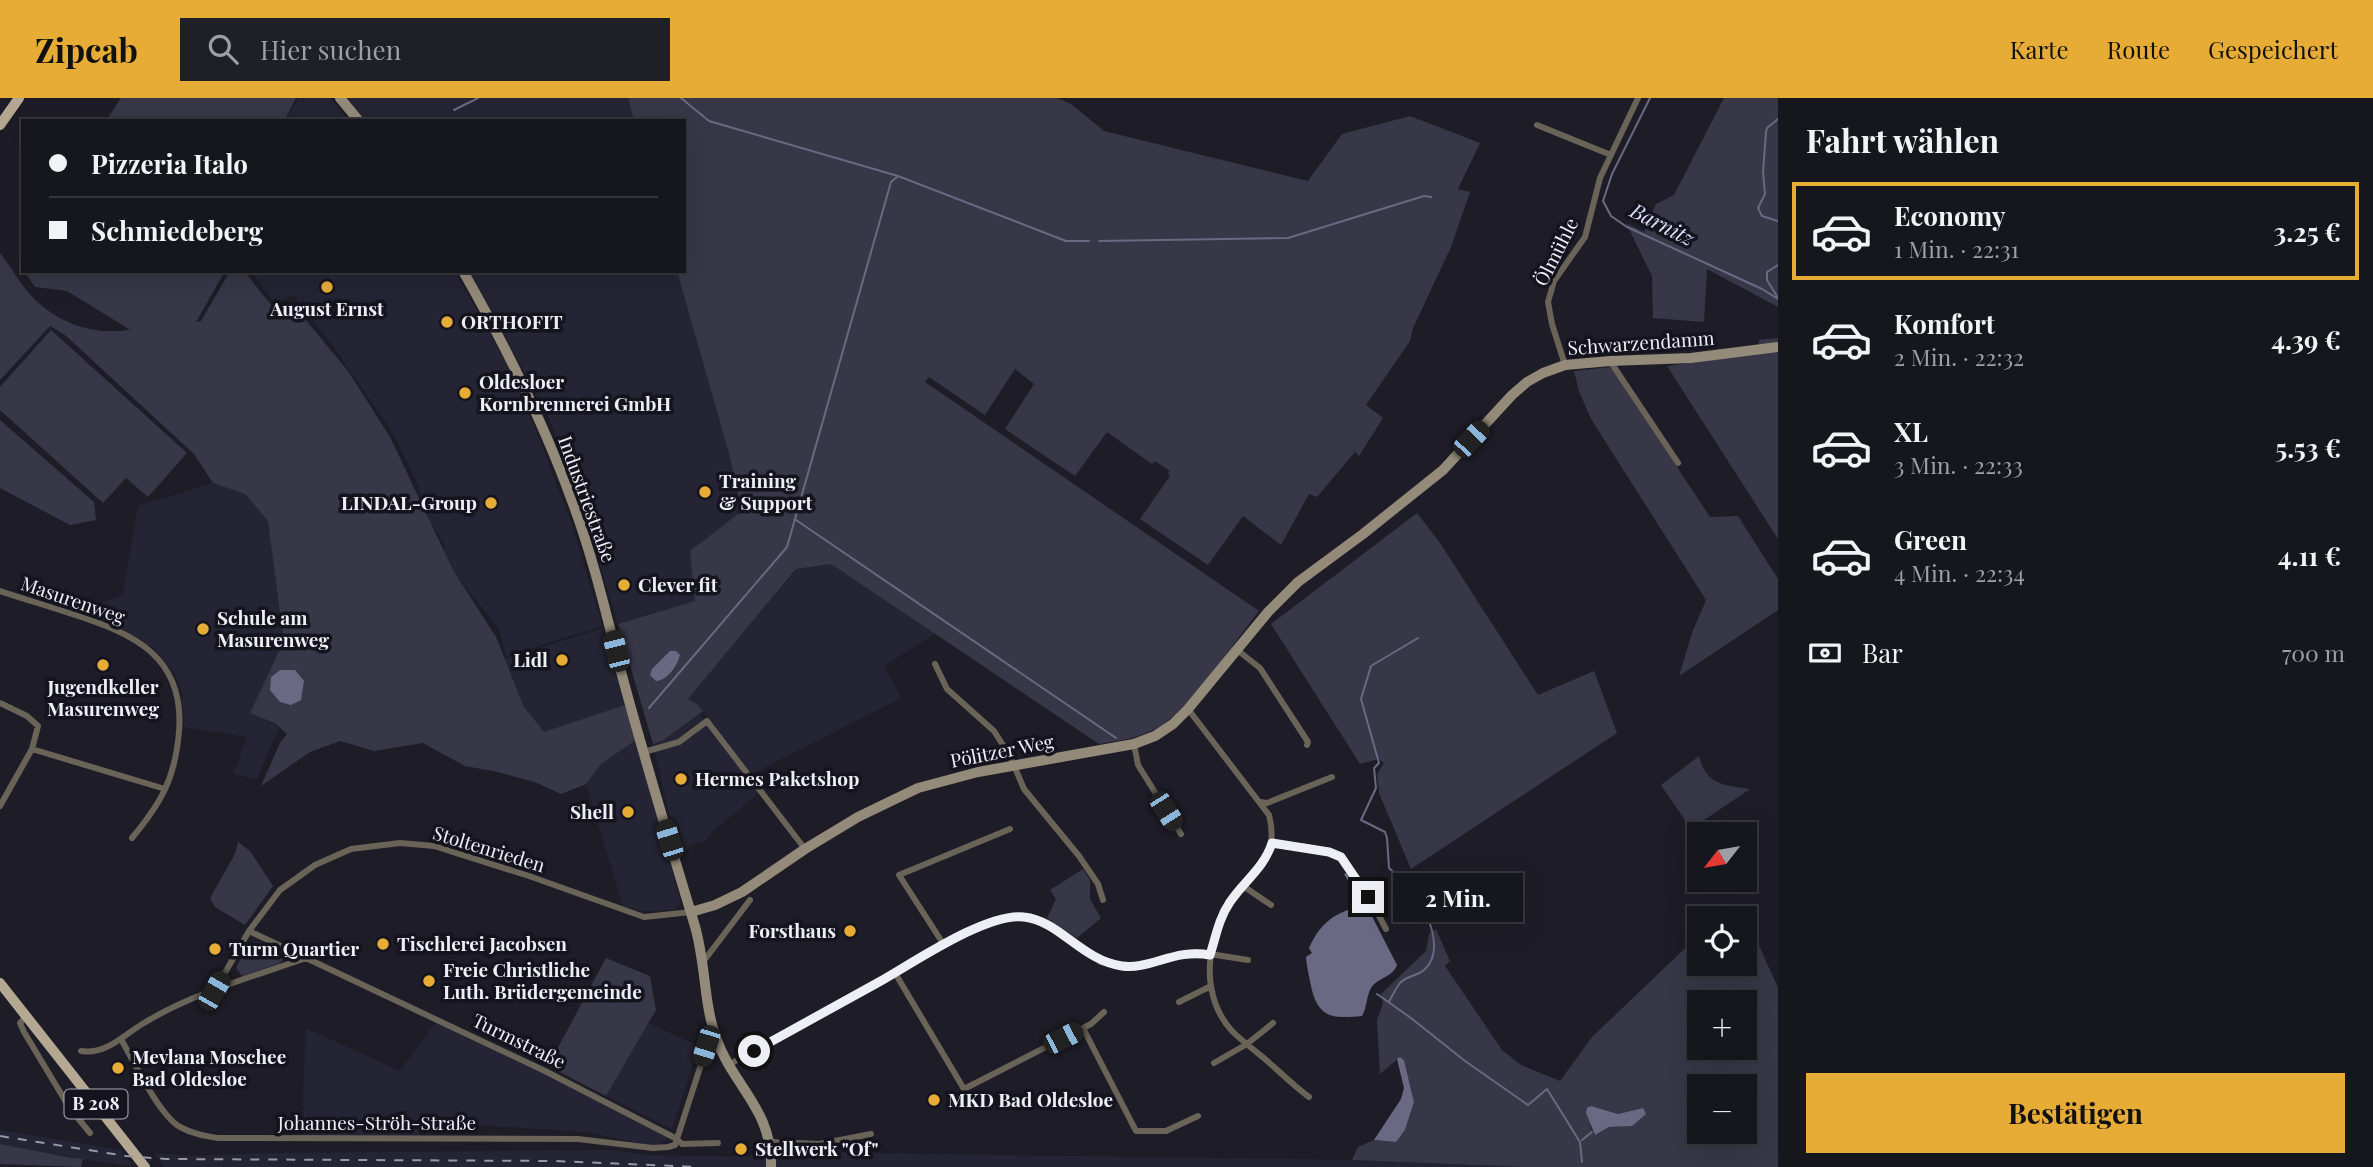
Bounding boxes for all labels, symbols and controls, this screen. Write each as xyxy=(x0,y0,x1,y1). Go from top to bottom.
search box xyxy=(180,18,670,81)
text: Zipcab xyxy=(35,27,138,71)
icon: search xyxy=(204,30,242,68)
text: Hier suchen xyxy=(260,32,401,67)
text: Karte xyxy=(2010,33,2069,65)
text: Route xyxy=(2107,33,2170,65)
text: Gespeichert xyxy=(2208,33,2338,65)
text: Fahrt wählen xyxy=(1806,118,1999,161)
text: Pizzeria Italo xyxy=(91,146,248,181)
water label: Barnitz xyxy=(1625,195,1700,251)
text: Economy xyxy=(1894,198,2005,233)
icon: car xyxy=(1810,200,1873,263)
text: Schmiedeberg xyxy=(91,213,263,248)
street label: Ölmühle xyxy=(1527,213,1583,290)
text: 3.25 € xyxy=(2273,214,2341,249)
text: 1 Min. · 22:31 xyxy=(1894,233,2019,264)
marker: August Ernst xyxy=(319,279,335,295)
place label: August Ernst xyxy=(269,295,384,321)
text: Komfort xyxy=(1894,306,1995,341)
place label: ORTHOFIT xyxy=(461,308,563,334)
icon: car xyxy=(1810,308,1873,371)
marker: ORTHOFIT xyxy=(439,314,455,330)
text: 4.39 € xyxy=(2271,322,2341,357)
street label: Schwarzendamm xyxy=(1567,324,1715,360)
text: 2 Min. · 22:32 xyxy=(1894,341,2024,372)
place label: Oldesloer Kornbrennerei GmbH xyxy=(479,368,671,416)
marker: Oldesloer Kornbrennerei GmbH xyxy=(457,385,473,401)
text: XL xyxy=(1894,414,1928,449)
car xyxy=(1449,416,1494,462)
icon: car xyxy=(1810,416,1873,479)
text: 5.53 € xyxy=(2275,430,2341,465)
street label: Industriestraße xyxy=(553,432,623,565)
text: 3 Min. · 22:33 xyxy=(1894,449,2023,480)
place label: Training & Support xyxy=(719,467,813,515)
marker: Training & Support xyxy=(697,484,713,500)
place label: LINDAL-Group xyxy=(341,489,477,515)
marker: LINDAL-Group xyxy=(483,495,499,511)
text: Green xyxy=(1894,522,1967,557)
icon: car xyxy=(1810,524,1873,587)
text: 4.11 € xyxy=(2278,538,2341,573)
text: 4 Min. · 22:34 xyxy=(1894,557,2025,588)
street label: Masurenweg xyxy=(18,569,129,629)
place label: Clever fit xyxy=(638,571,718,597)
marker: Clever fit xyxy=(616,577,632,593)
place label: Schule am Masurenweg xyxy=(217,604,329,652)
marker: Schule am Masurenweg xyxy=(195,621,211,637)
car xyxy=(601,628,632,674)
icon: cash xyxy=(1806,634,1844,672)
text: Bar xyxy=(1862,635,1903,670)
text: 700 m xyxy=(2282,637,2345,668)
place label: Lidl xyxy=(513,646,548,672)
marker: Lidl xyxy=(554,652,570,668)
marker: Jugendkeller Masurenweg xyxy=(95,657,111,673)
place label: Jugendkeller Masurenweg xyxy=(46,673,159,721)
street label: Pölitzer Weg xyxy=(948,727,1056,773)
place label: Hermes Paketshop xyxy=(695,765,859,791)
marker: Hermes Paketshop xyxy=(673,771,689,787)
car xyxy=(1146,788,1187,834)
place label: Shell xyxy=(570,798,614,824)
marker: Shell xyxy=(620,804,636,820)
car xyxy=(653,817,686,863)
street label: Stoltenrieden xyxy=(430,819,549,878)
north arrow xyxy=(1687,822,1757,892)
map controls xyxy=(1687,822,1757,1144)
callout: 2 Min. xyxy=(1392,872,1522,922)
route end xyxy=(1352,881,1384,913)
text: 2 Min. xyxy=(1425,882,1491,913)
button: locate xyxy=(1687,906,1757,976)
place label: Forsthaus xyxy=(748,917,836,943)
marker: Forsthaus xyxy=(842,923,858,939)
place label: Tischlerei Jacobsen xyxy=(397,930,567,956)
place label: Turm Quartier xyxy=(229,935,359,961)
marker: Tischlerei Jacobsen xyxy=(375,936,391,952)
marker: Turm Quartier xyxy=(207,941,223,957)
place label: Freie Christliche Luth. Brüdergemeinde xyxy=(443,956,642,1004)
car xyxy=(195,968,234,1014)
marker: Freie Christliche Luth. Brüdergemeinde xyxy=(421,973,437,989)
button: + xyxy=(1687,990,1757,1060)
street label: Turmstraße xyxy=(468,1006,570,1074)
car xyxy=(1040,1019,1087,1057)
car xyxy=(690,1023,723,1069)
route start xyxy=(738,1035,770,1067)
place label: Mevlana Moschee Bad Oldesloe xyxy=(132,1043,286,1091)
marker: Mevlana Moschee Bad Oldesloe xyxy=(110,1060,126,1076)
button: Bestätigen xyxy=(1806,1073,2345,1153)
button: − xyxy=(1687,1074,1757,1144)
place label: MKD Bad Oldesloe xyxy=(948,1086,1113,1112)
road number: B 208 xyxy=(64,1090,128,1119)
marker: MKD Bad Oldesloe xyxy=(926,1092,942,1108)
street label: Johannes-Ströh-Straße xyxy=(277,1109,476,1135)
place label: Stellwerk "Of" xyxy=(755,1135,879,1161)
marker: Stellwerk "Of" xyxy=(733,1141,749,1157)

